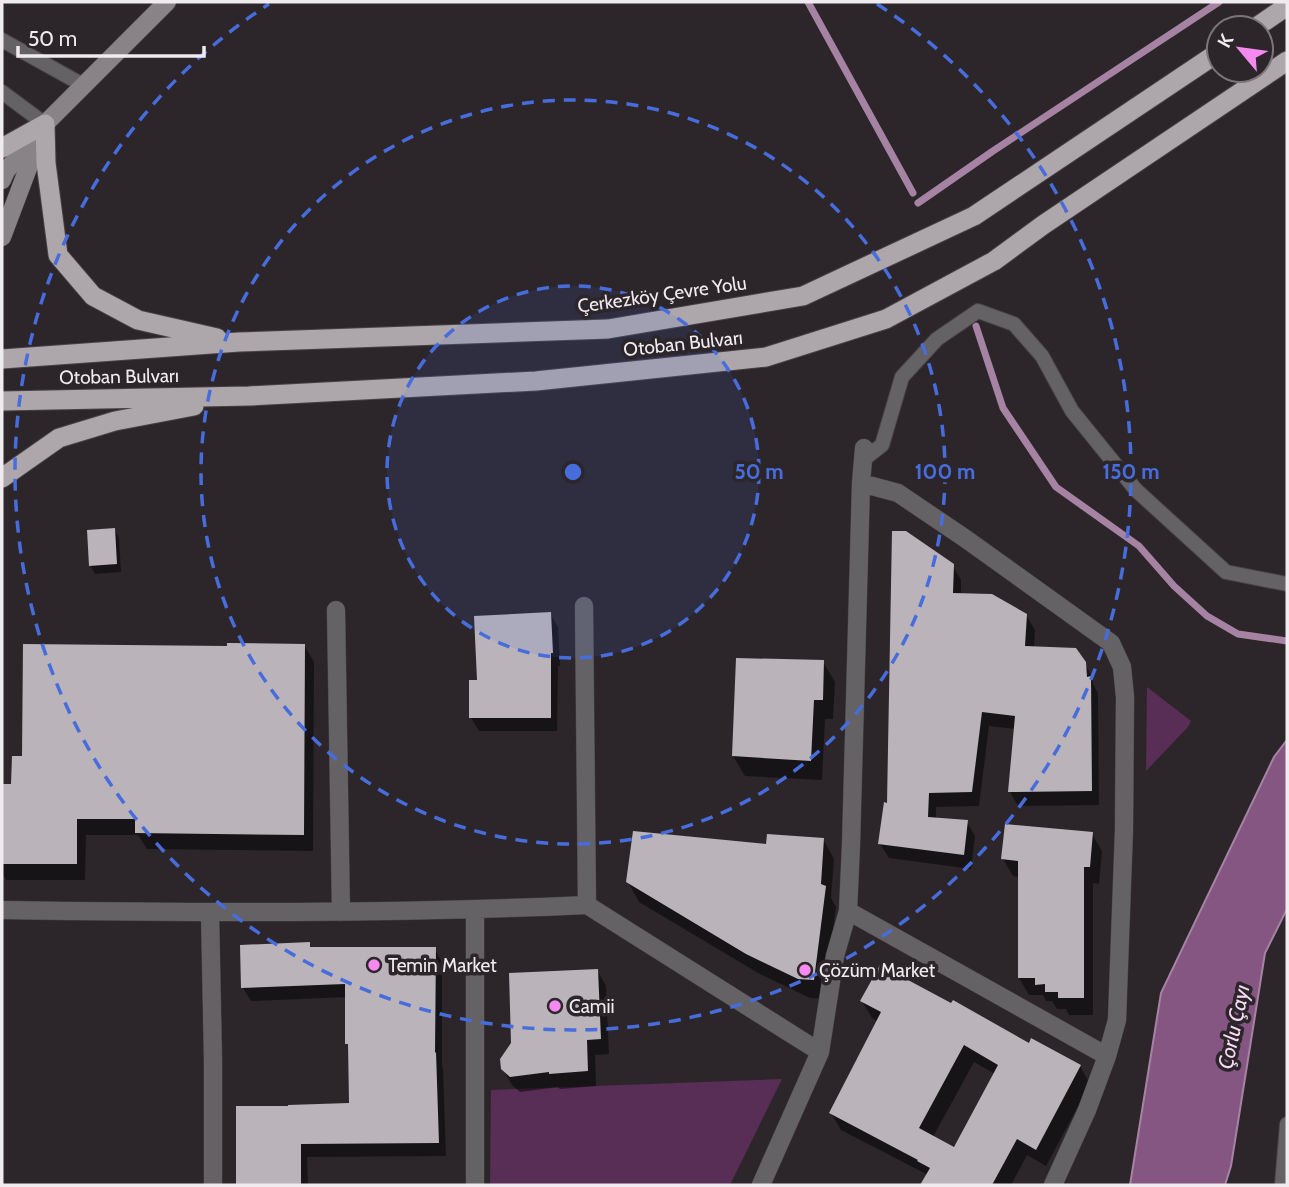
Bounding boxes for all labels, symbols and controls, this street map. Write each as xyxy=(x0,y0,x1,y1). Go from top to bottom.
scale bar xyxy=(18,14,203,58)
north arrow xyxy=(1205,14,1275,84)
text: 50 m xyxy=(28,26,77,51)
text: K xyxy=(1213,30,1239,52)
street label: Çerkezköy Çevre Yolu xyxy=(576,271,748,318)
street label: Otoban Bulvarı xyxy=(622,326,744,361)
street label: Otoban Bulvarı xyxy=(59,364,179,389)
text: 50 m xyxy=(734,459,784,484)
text: 100 m xyxy=(915,459,975,484)
text: 150 m xyxy=(1103,459,1159,484)
centre of rings xyxy=(561,460,585,484)
place label: Temin Market xyxy=(388,954,497,977)
marker: Temin Market xyxy=(366,957,382,973)
place label: Çözüm Market xyxy=(819,959,936,982)
marker: Çözüm Market xyxy=(797,962,813,978)
water label: Çorlu Çayı xyxy=(1212,983,1255,1071)
place label: Camii xyxy=(569,995,615,1018)
marker: Camii xyxy=(547,998,563,1014)

